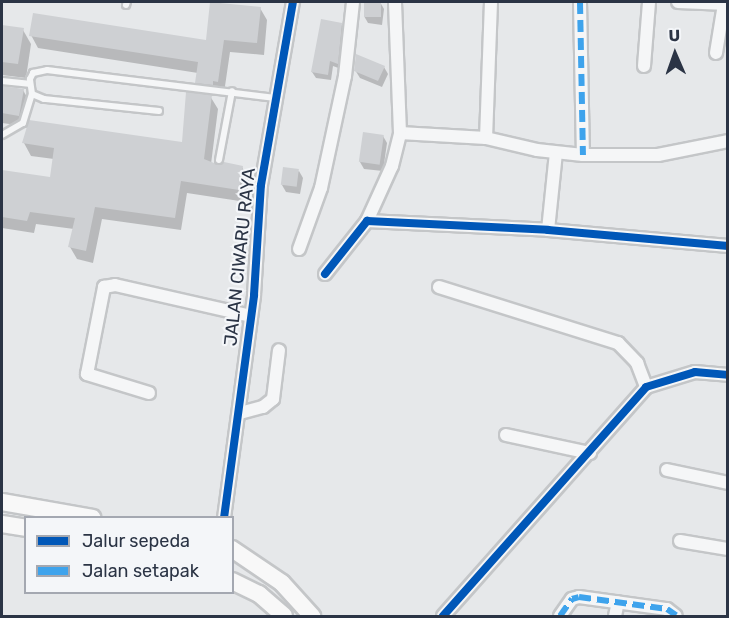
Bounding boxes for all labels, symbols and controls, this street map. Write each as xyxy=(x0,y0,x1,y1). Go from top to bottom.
north arrow xyxy=(645,24,705,84)
text: U xyxy=(668,26,680,45)
street label: JALAN CIWARU RAYA xyxy=(220,167,260,347)
legend xyxy=(24,516,234,594)
text: Jalur sepeda xyxy=(82,530,190,552)
text: Jalan setapak xyxy=(82,560,199,582)

